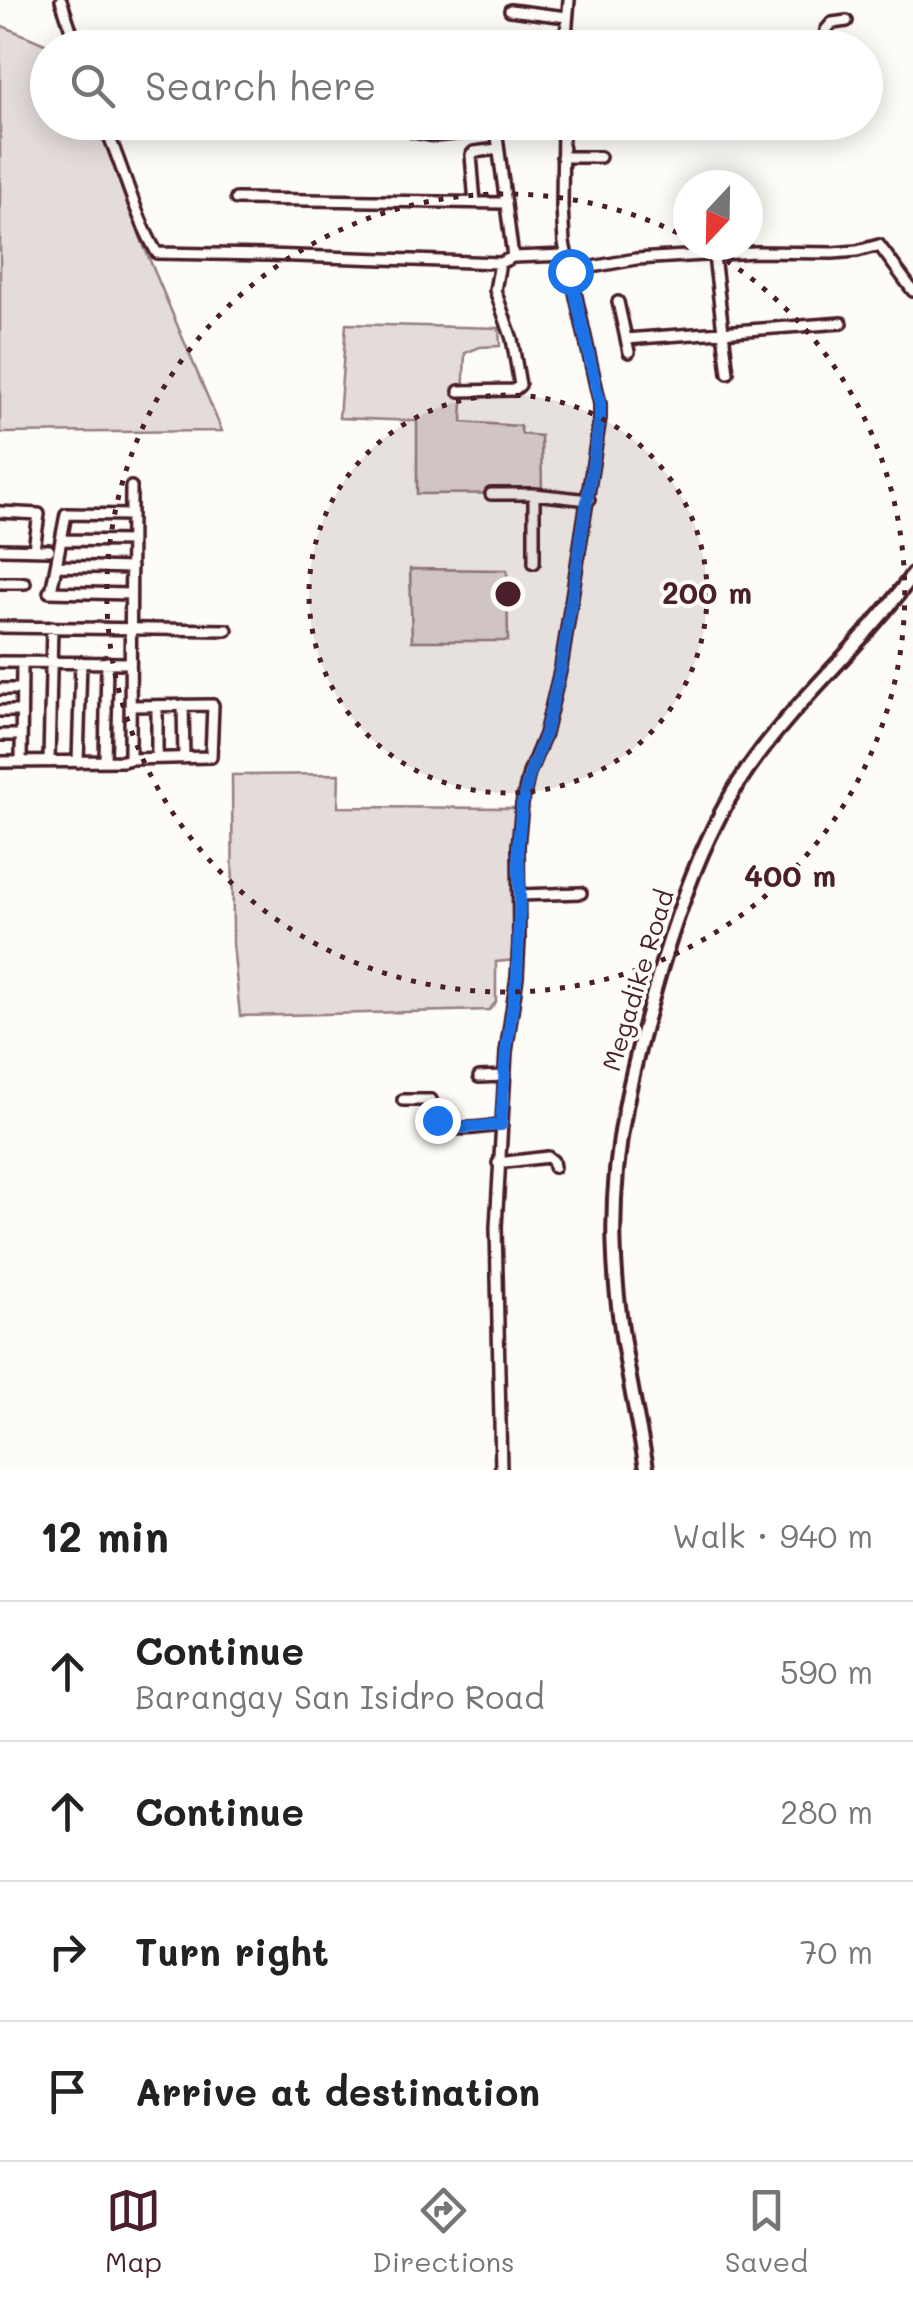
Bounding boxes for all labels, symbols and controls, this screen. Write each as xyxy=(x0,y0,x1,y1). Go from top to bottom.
search box xyxy=(30,30,883,140)
icon: search xyxy=(65,58,120,113)
text: Search here xyxy=(145,60,376,110)
north arrow xyxy=(673,170,763,260)
route start xyxy=(548,249,594,295)
text: 200 m xyxy=(662,572,752,612)
centre of rings xyxy=(490,576,526,612)
text: 400 m xyxy=(744,855,836,895)
street label: Megadike Road xyxy=(594,885,680,1075)
route end xyxy=(415,1098,461,1144)
text: 12 min xyxy=(40,1508,169,1563)
text: Walk · 940 m xyxy=(672,1514,873,1556)
text: Continue xyxy=(135,1625,304,1675)
icon: ahead xyxy=(40,1644,95,1699)
text: 590 m xyxy=(780,1650,873,1692)
text: Barangay San Isidro Road xyxy=(135,1675,545,1717)
icon: ahead xyxy=(40,1784,95,1839)
text: Continue xyxy=(135,1786,304,1836)
text: 280 m xyxy=(780,1790,873,1832)
icon: right xyxy=(40,1924,95,1979)
text: Turn right xyxy=(135,1926,329,1976)
text: 70 m xyxy=(800,1930,873,1972)
icon: arrive xyxy=(40,2064,95,2119)
text: Arrive at destination xyxy=(135,2066,540,2116)
tab: Map xyxy=(105,2183,162,2279)
tab: Directions xyxy=(372,2183,515,2279)
tab: Saved xyxy=(725,2183,808,2279)

